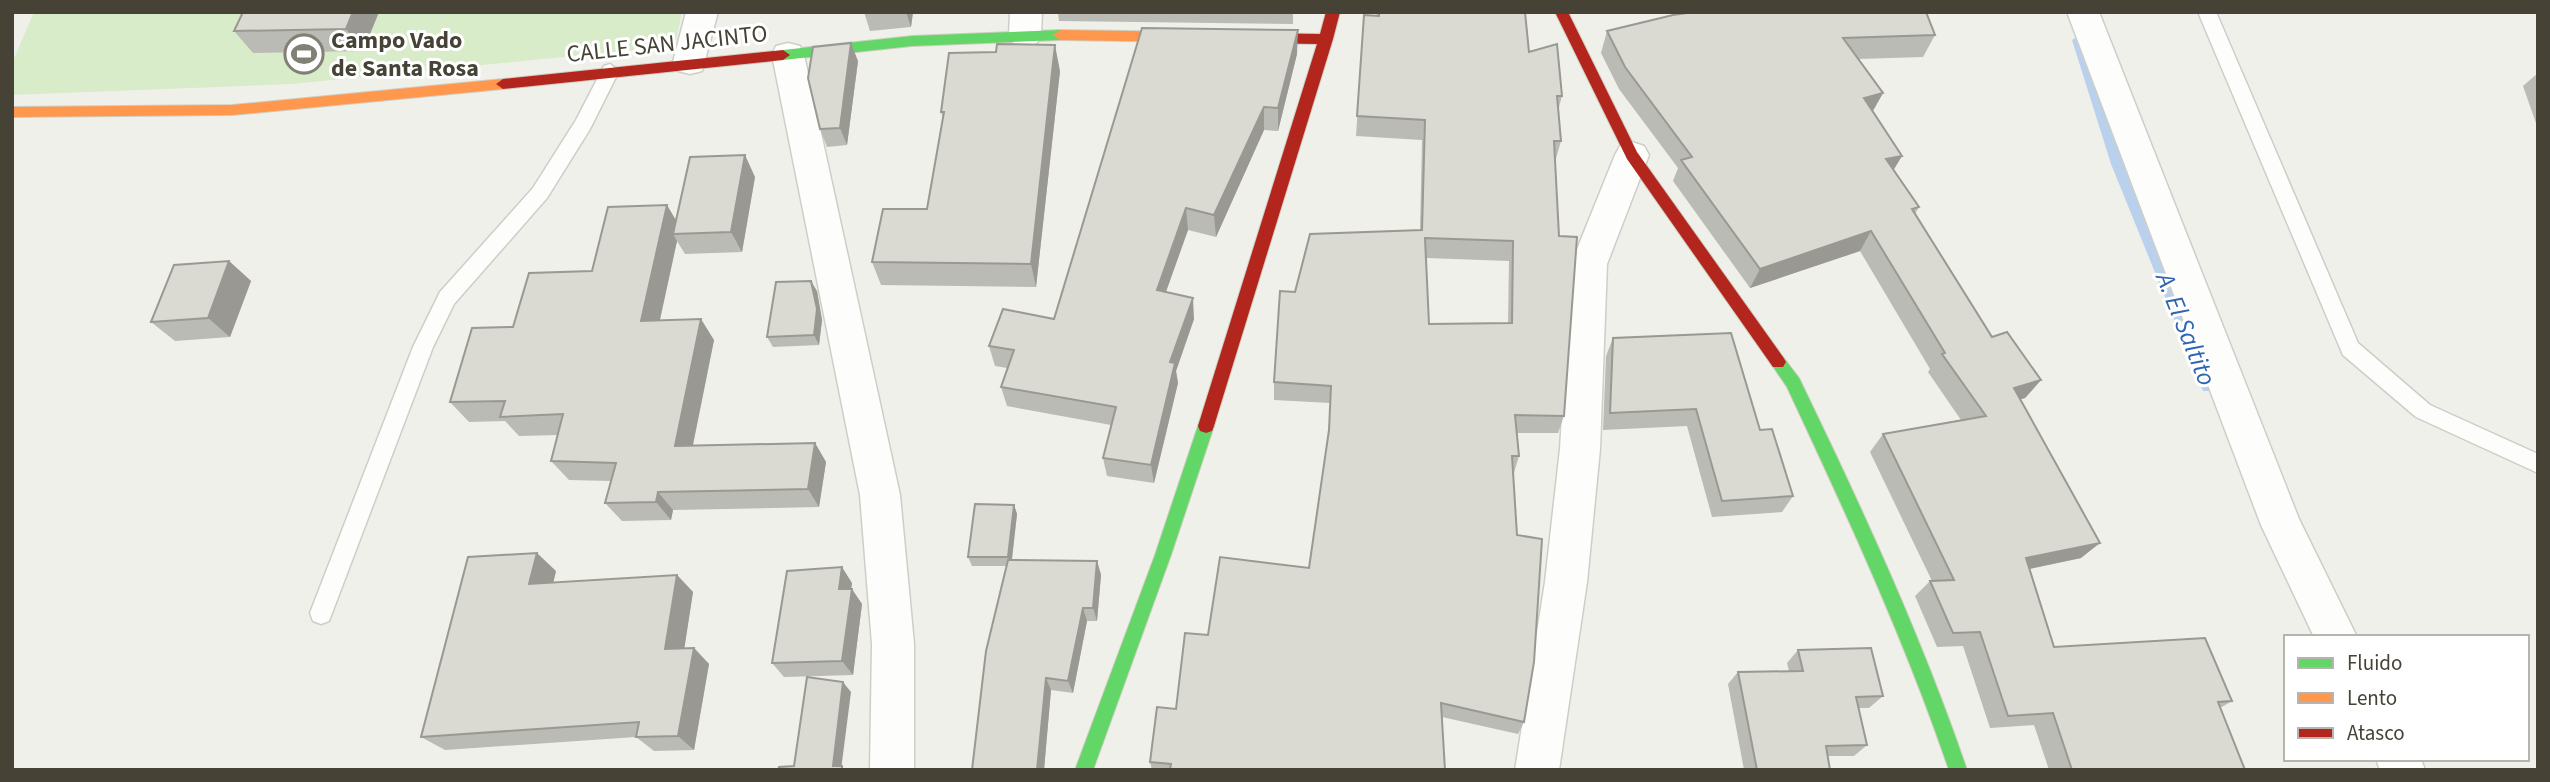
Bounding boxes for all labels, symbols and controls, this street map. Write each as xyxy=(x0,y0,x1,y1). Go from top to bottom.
street label: CALLE SAN JACINTO xyxy=(565,16,769,72)
place label: Campo Vado de Santa Rosa xyxy=(331,23,479,86)
sports icon: Campo Vado de Santa Rosa xyxy=(283,33,325,75)
water label: A. El Saltito xyxy=(2146,265,2225,391)
legend xyxy=(2284,635,2529,761)
text: Fluido xyxy=(2347,648,2402,678)
text: Lento xyxy=(2347,683,2397,713)
text: Atasco xyxy=(2347,718,2405,748)

